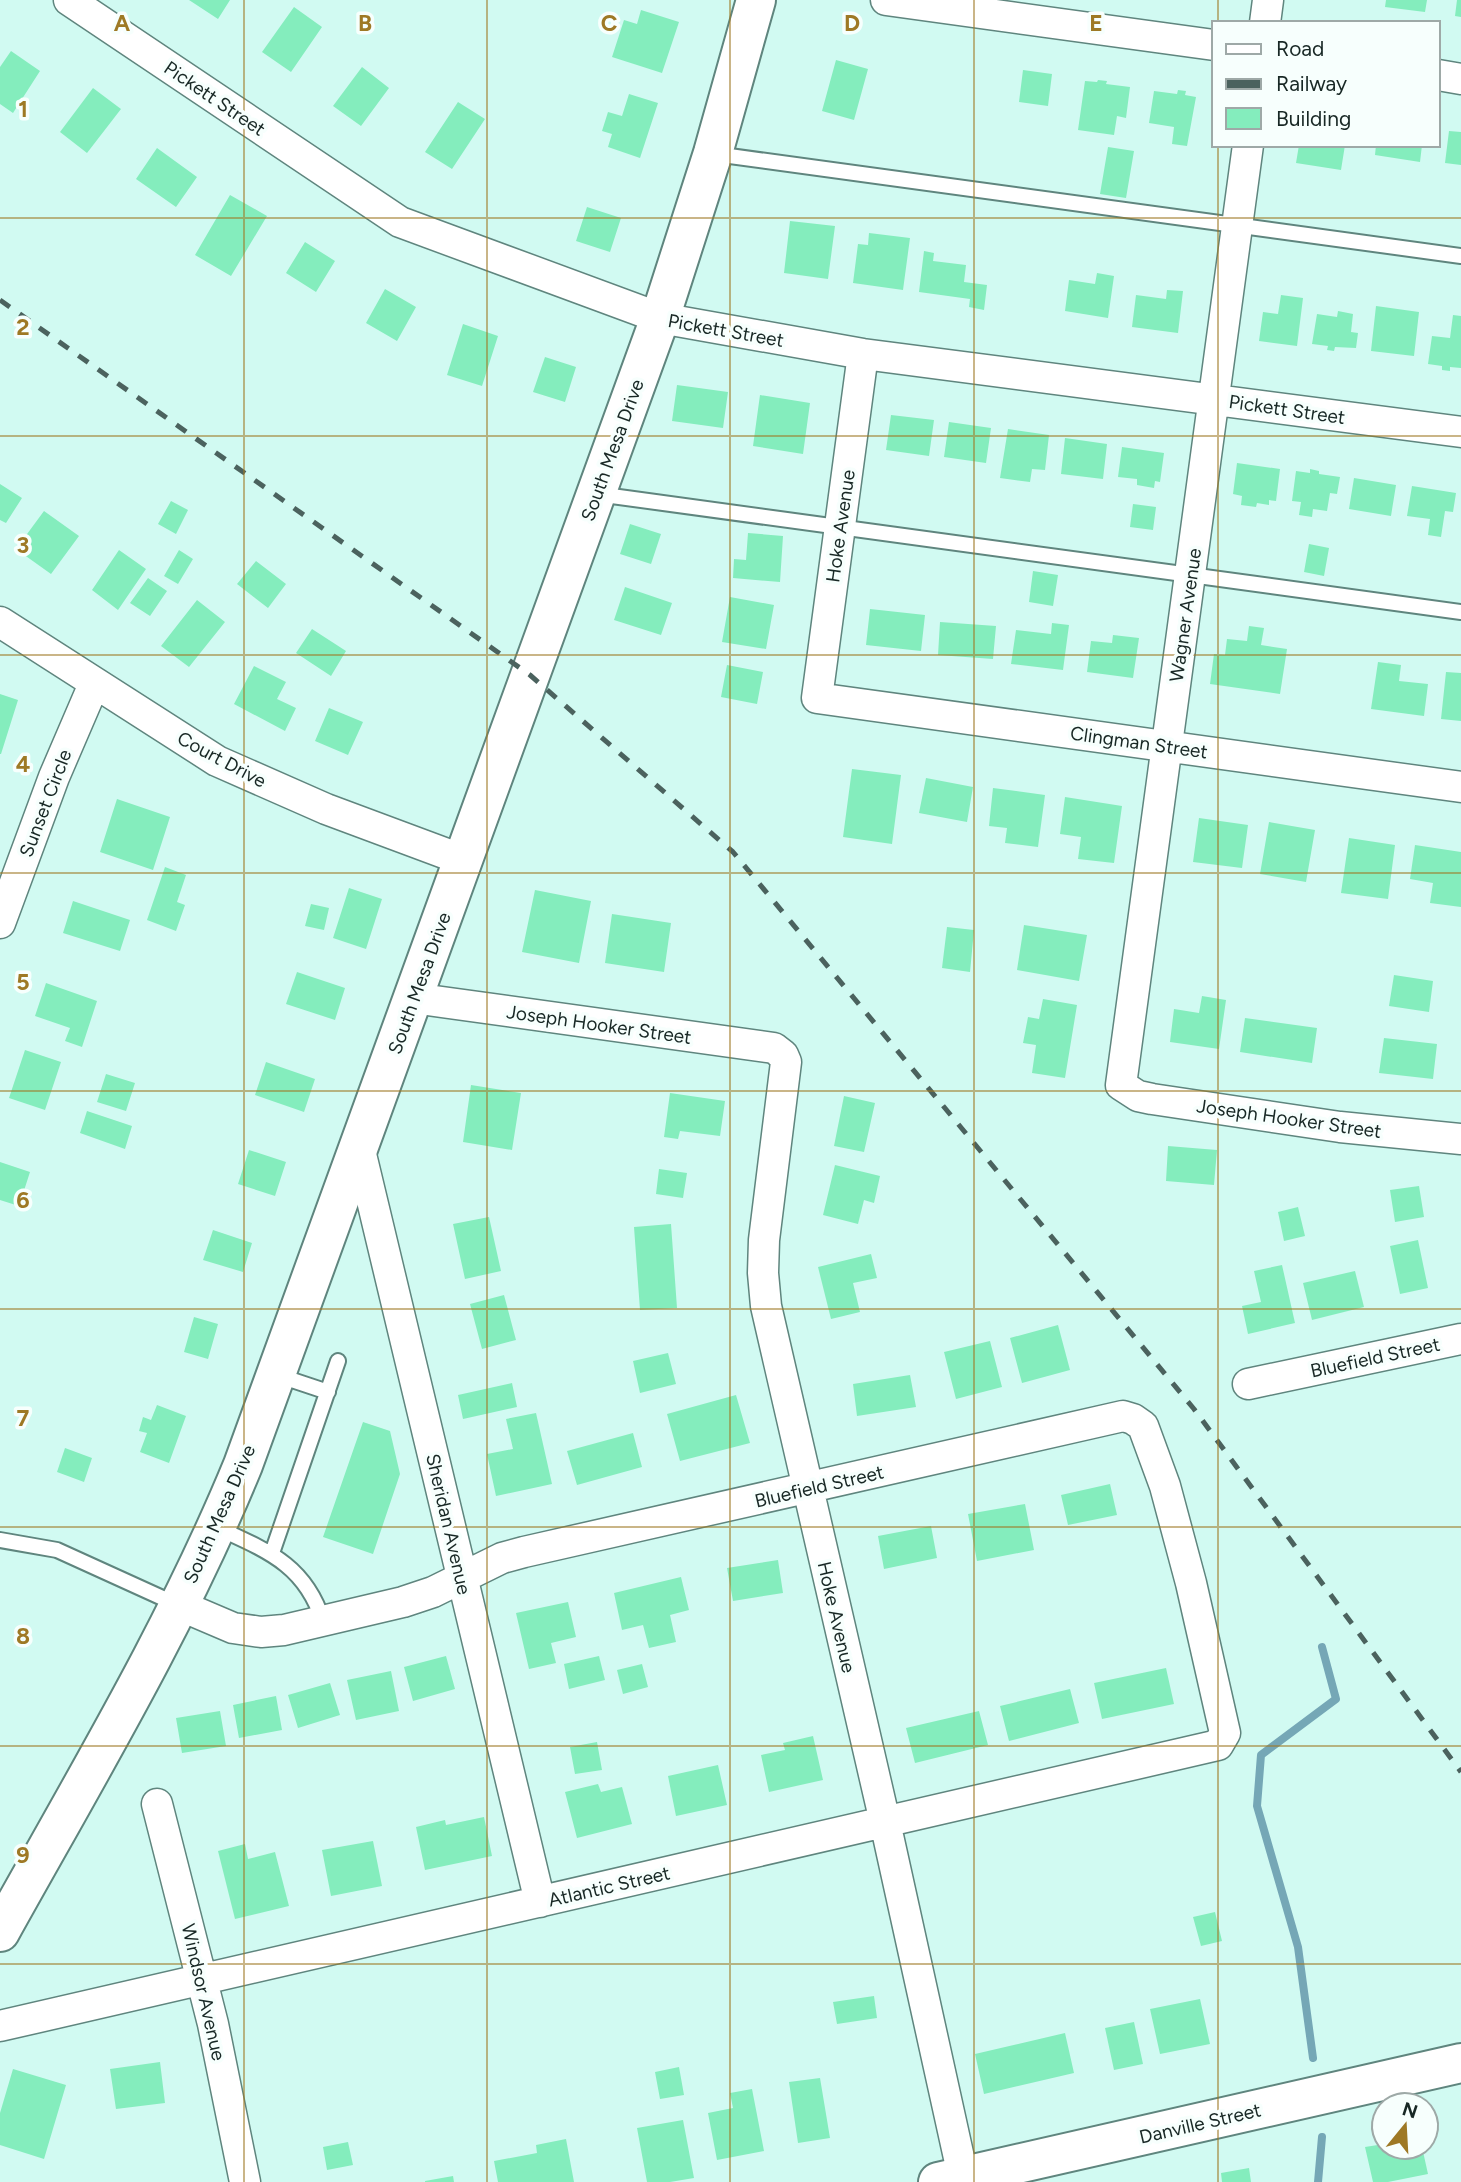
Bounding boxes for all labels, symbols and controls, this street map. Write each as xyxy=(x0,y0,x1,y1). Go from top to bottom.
text: A xyxy=(114,9,131,37)
text: B xyxy=(358,9,372,37)
text: C xyxy=(601,9,618,37)
text: D xyxy=(844,9,860,37)
text: E xyxy=(1089,9,1103,37)
legend xyxy=(1212,21,1440,147)
text: Road xyxy=(1276,36,1324,61)
street label: Pickett Street xyxy=(160,56,270,141)
text: Railway xyxy=(1276,71,1347,96)
text: 1 xyxy=(18,95,28,123)
text: Building xyxy=(1276,106,1351,131)
street label: Pickett Street xyxy=(666,309,786,352)
text: 2 xyxy=(16,313,30,341)
street label: South Mesa Drive xyxy=(576,376,649,524)
street label: Pickett Street xyxy=(1227,390,1347,429)
street label: Hoke Avenue xyxy=(821,468,860,584)
text: 3 xyxy=(17,531,29,559)
street label: Wagner Avenue xyxy=(1165,547,1206,683)
street label: Clingman Street xyxy=(1069,721,1209,764)
street label: Court Drive xyxy=(173,726,270,792)
street label: Sunset Circle xyxy=(14,746,77,860)
text: 4 xyxy=(16,750,30,778)
street label: South Mesa Drive xyxy=(383,909,456,1057)
text: 5 xyxy=(16,968,30,996)
street label: Joseph Hooker Street xyxy=(505,1000,693,1049)
street label: Joseph Hooker Street xyxy=(1195,1094,1383,1143)
text: 6 xyxy=(16,1186,30,1214)
street label: Bluefield Street xyxy=(1308,1333,1442,1382)
text: 7 xyxy=(17,1404,30,1432)
street label: South Mesa Drive xyxy=(179,1441,260,1587)
street label: Sheridan Avenue xyxy=(421,1451,476,1597)
street label: Bluefield Street xyxy=(752,1460,886,1513)
street label: Hoke Avenue xyxy=(813,1559,860,1675)
text: 8 xyxy=(16,1622,30,1650)
text: 9 xyxy=(16,1841,30,1869)
street label: Atlantic Street xyxy=(546,1861,672,1912)
street label: Windsor Avenue xyxy=(177,1921,230,2063)
north arrow xyxy=(1370,2091,1440,2161)
text: N xyxy=(1400,2097,1421,2124)
street label: Danville Street xyxy=(1137,2098,1263,2149)

